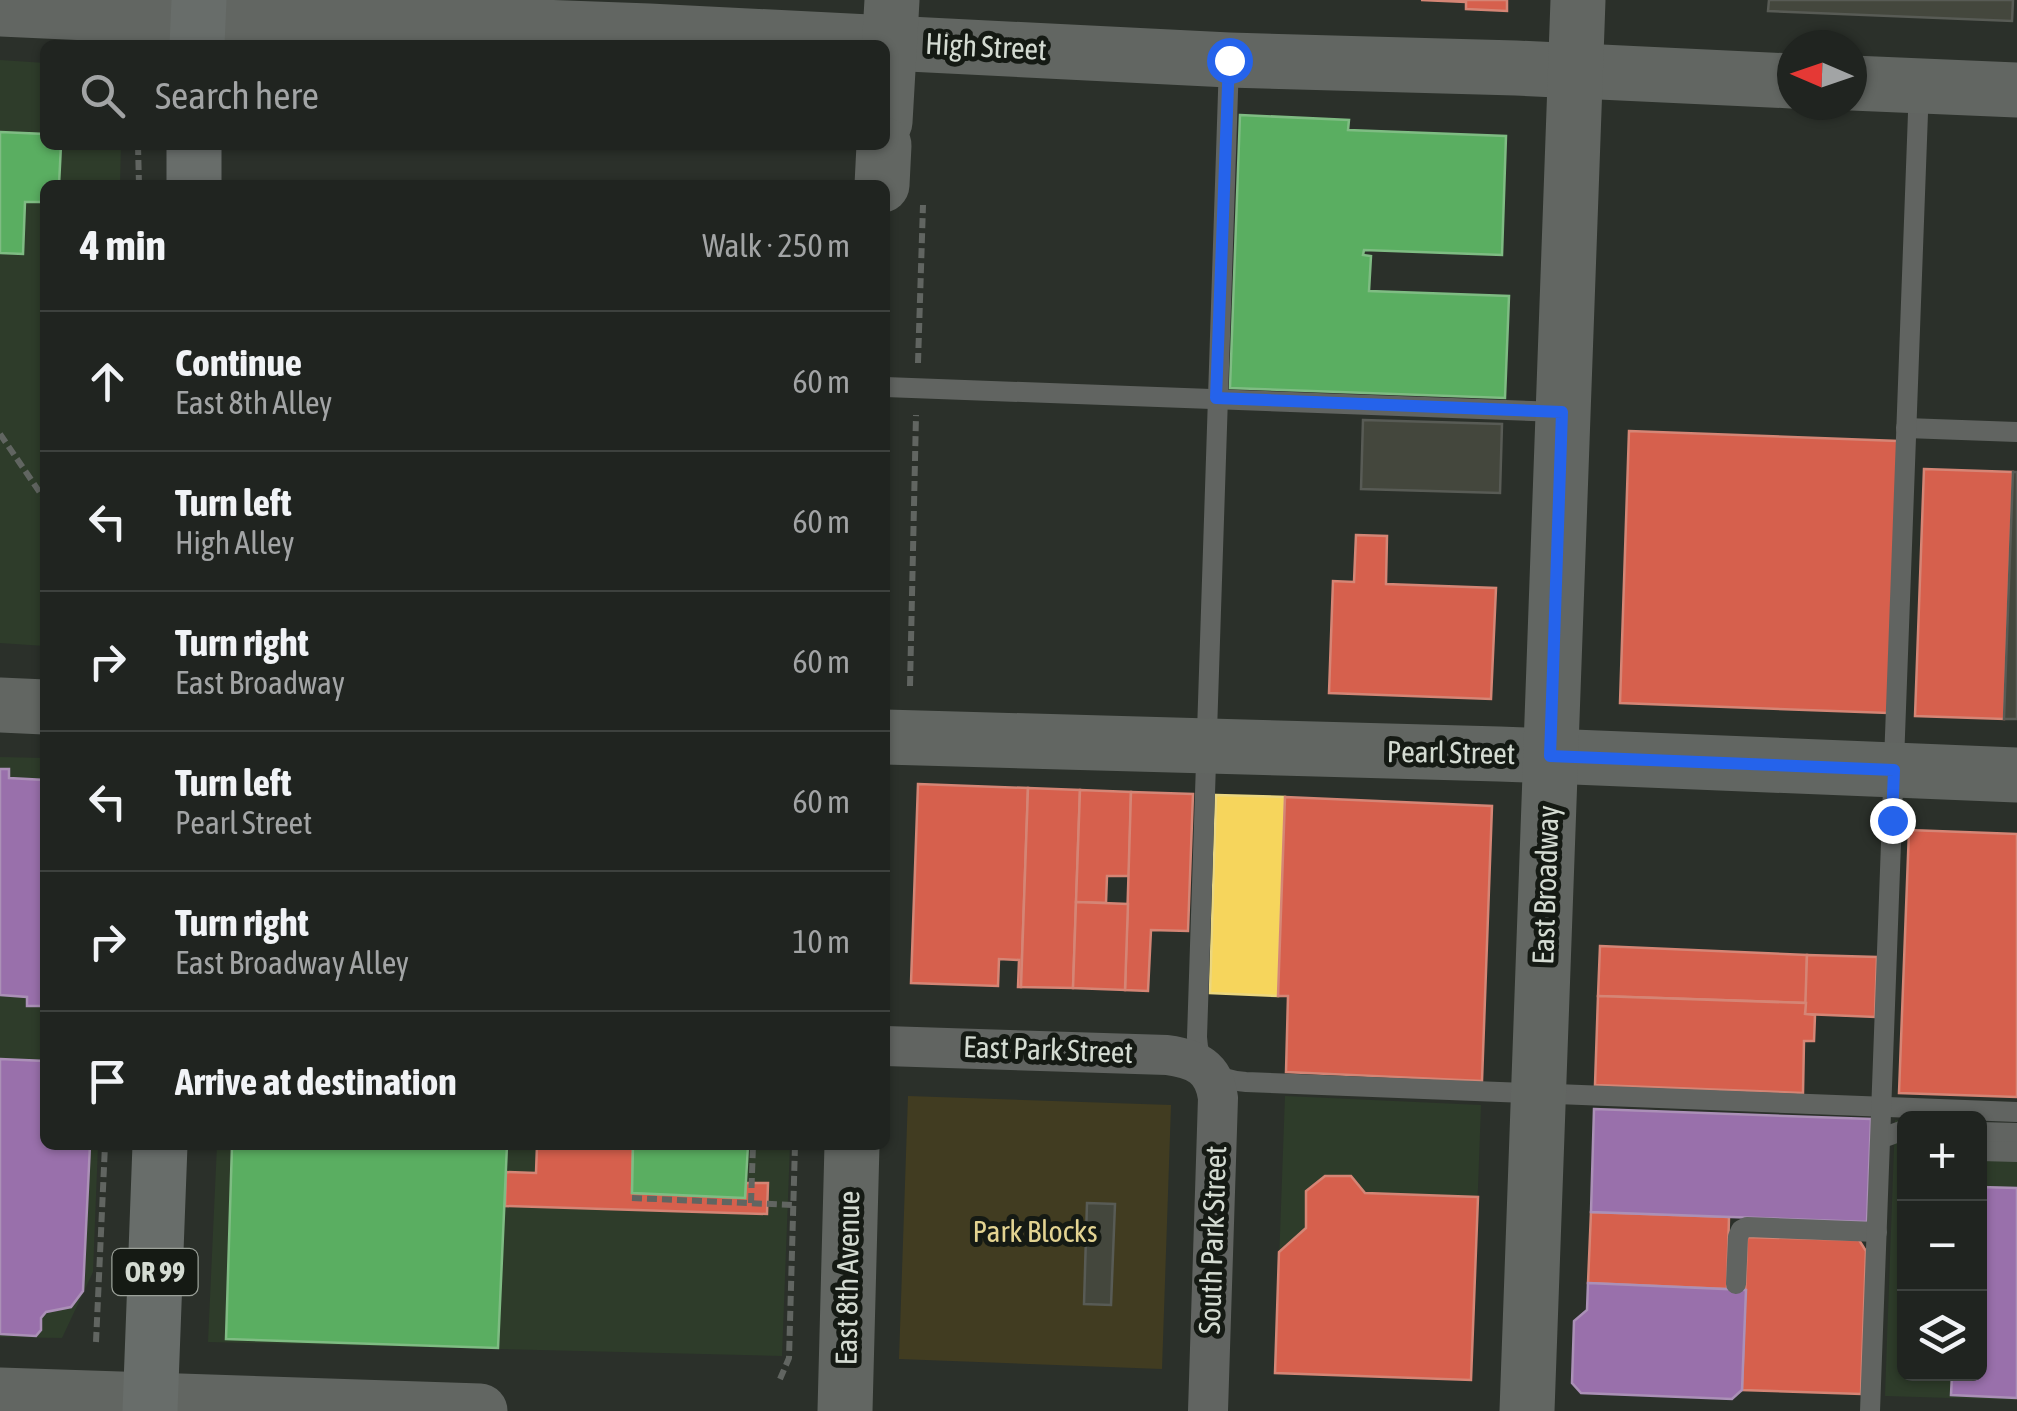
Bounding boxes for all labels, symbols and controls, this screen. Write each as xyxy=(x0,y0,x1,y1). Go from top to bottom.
street label: High Street xyxy=(924,26,1048,66)
north arrow xyxy=(1777,30,1867,120)
route start xyxy=(1207,38,1253,84)
search box xyxy=(40,40,890,150)
icon: search xyxy=(75,68,130,123)
text: Search here xyxy=(155,74,319,117)
text: 4 min xyxy=(80,221,166,269)
text: Walk · 250 m xyxy=(702,227,850,264)
text: Continue xyxy=(175,341,302,384)
icon: ahead xyxy=(80,354,135,409)
text: 60 m xyxy=(792,363,850,400)
text: East 8th Alley xyxy=(175,384,332,421)
text: Turn left xyxy=(175,481,291,524)
icon: left xyxy=(80,494,135,549)
text: 60 m xyxy=(792,503,850,540)
text: High Alley xyxy=(175,524,294,561)
text: Turn right xyxy=(175,621,309,664)
icon: right xyxy=(80,634,135,689)
text: 60 m xyxy=(792,643,850,680)
text: East Broadway xyxy=(175,664,345,701)
street label: Pearl Street xyxy=(1386,734,1516,770)
text: Turn left xyxy=(175,761,291,804)
icon: left xyxy=(80,774,135,829)
text: 60 m xyxy=(792,783,850,820)
route end xyxy=(1870,798,1916,844)
text: Pearl Street xyxy=(175,804,312,841)
street label: East Broadway xyxy=(1525,805,1565,965)
text: Turn right xyxy=(175,901,309,944)
icon: right xyxy=(80,914,135,969)
text: 10 m xyxy=(792,923,850,960)
text: East Broadway Alley xyxy=(175,944,409,981)
street label: East Park Street xyxy=(962,1029,1134,1069)
icon: arrive xyxy=(80,1054,135,1109)
text: Arrive at destination xyxy=(175,1060,457,1103)
map controls xyxy=(1897,1111,1987,1381)
button: + xyxy=(1897,1111,1987,1201)
street label: South Park Street xyxy=(1192,1145,1232,1335)
street label: East 8th Avenue xyxy=(828,1190,866,1366)
button: − xyxy=(1897,1201,1987,1291)
park label: Park Blocks xyxy=(972,1214,1098,1248)
road number: OR 99 xyxy=(112,1249,198,1295)
button: layers xyxy=(1897,1291,1987,1381)

